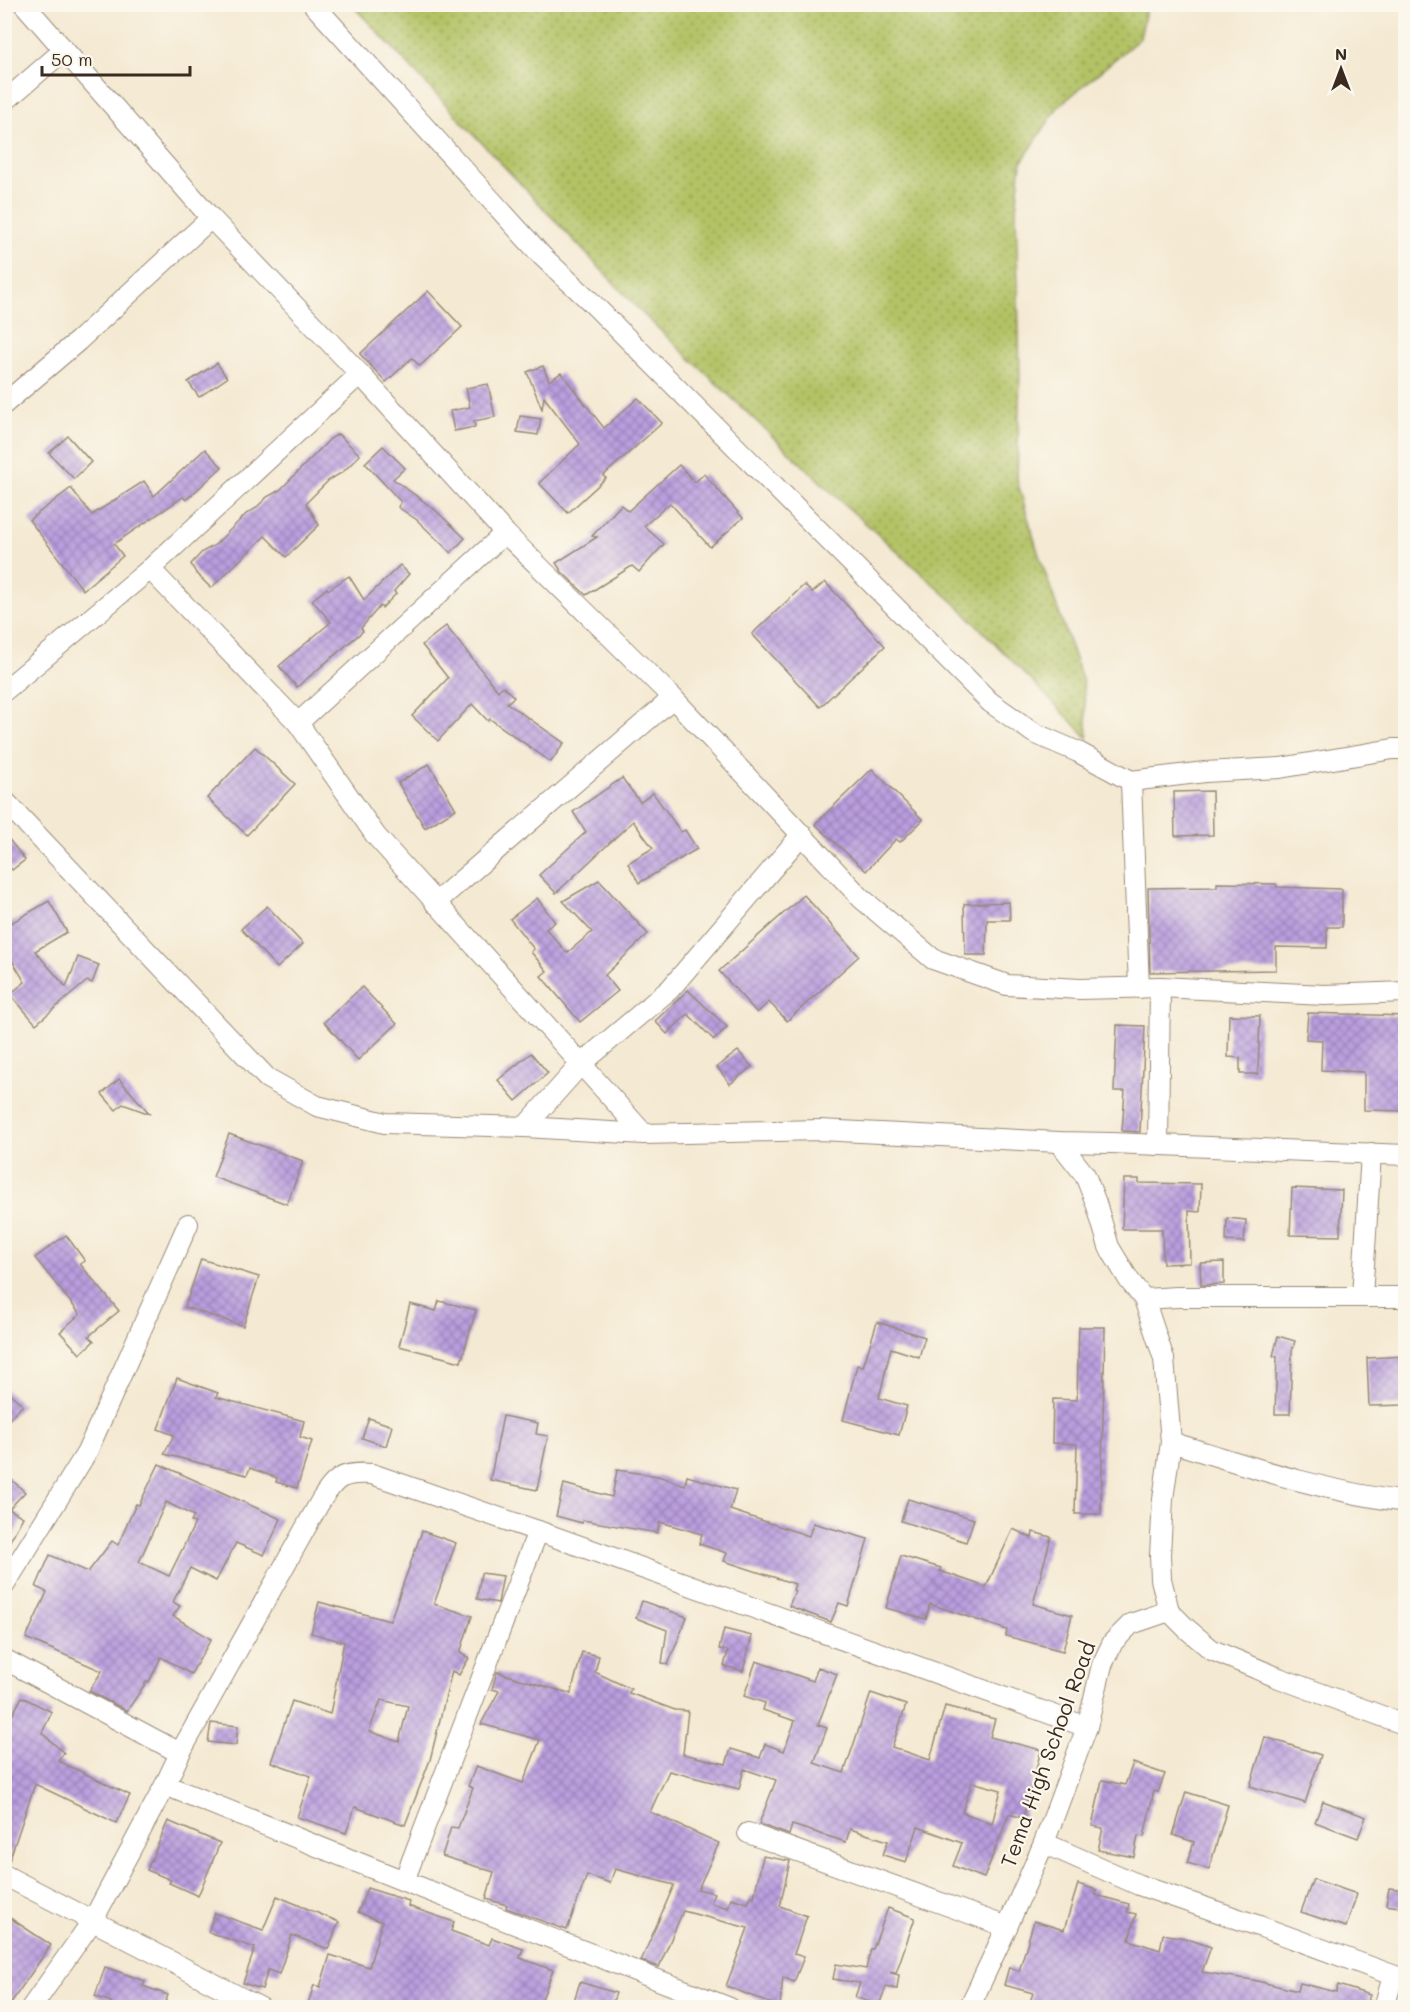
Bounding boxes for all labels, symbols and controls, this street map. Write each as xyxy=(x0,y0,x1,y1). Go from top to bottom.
scale bar xyxy=(42,39,190,77)
north arrow xyxy=(1311,39,1371,99)
text: N xyxy=(1335,43,1347,64)
text: 50 m xyxy=(51,47,93,71)
street label: Tema High School Road xyxy=(994,1637,1100,1871)

